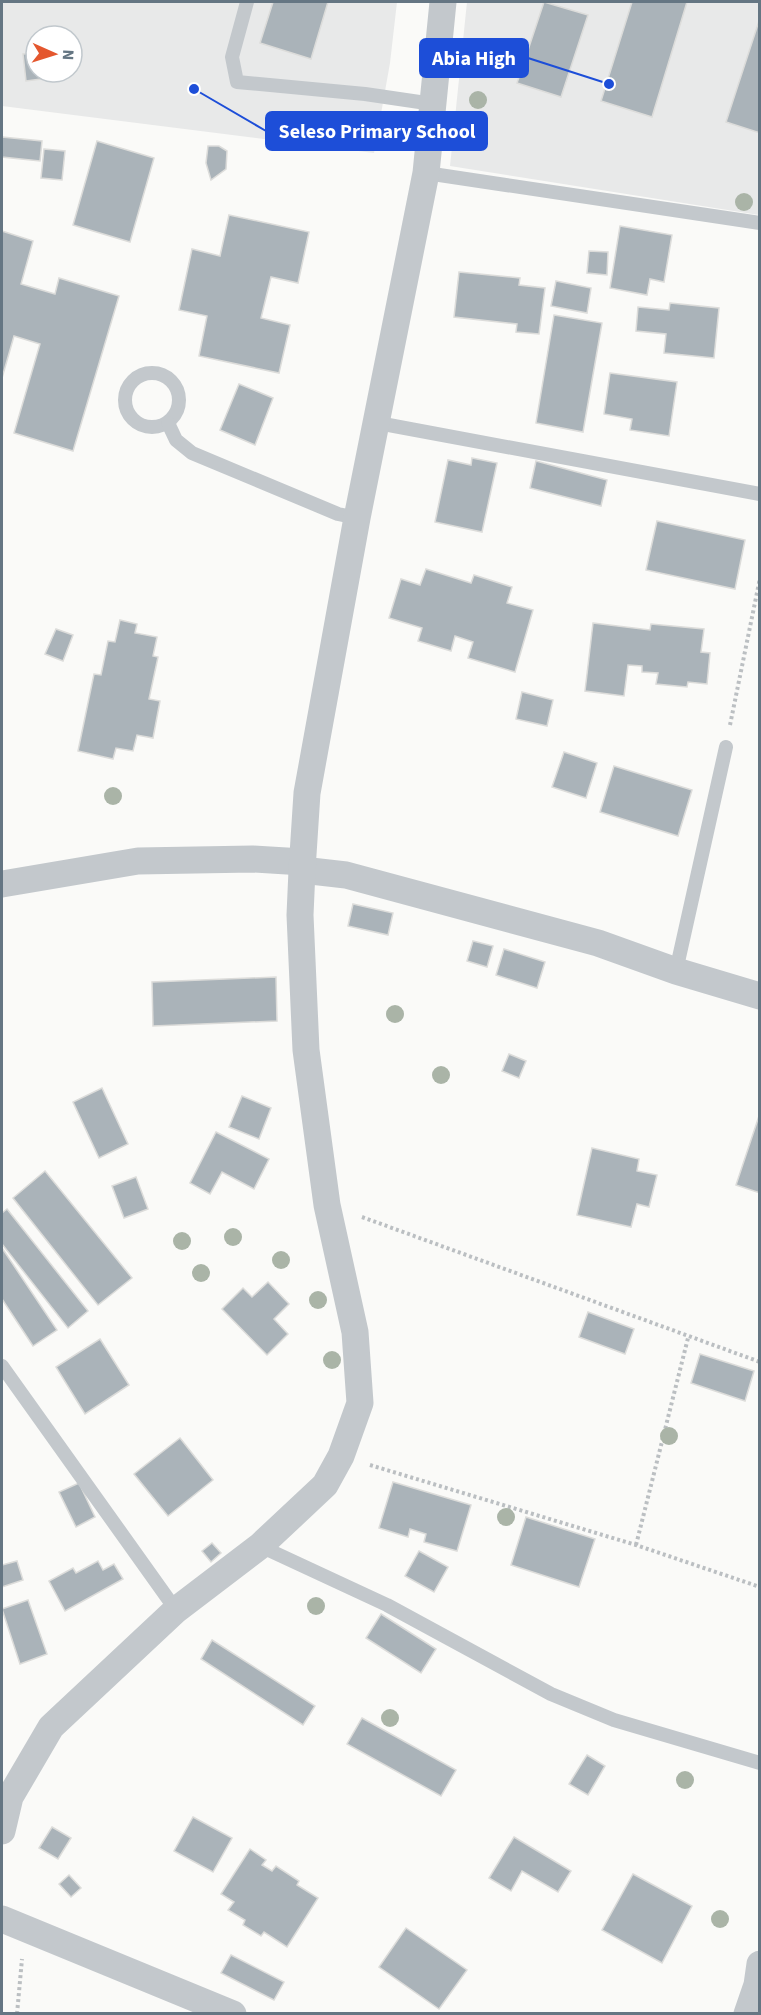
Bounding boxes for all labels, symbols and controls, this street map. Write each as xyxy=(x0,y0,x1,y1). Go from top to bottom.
north arrow xyxy=(24,24,84,84)
callout: Abia High xyxy=(420,39,528,77)
text: Abia High xyxy=(431,45,516,73)
text: N xyxy=(57,49,79,61)
callout: Seleso Primary School xyxy=(266,112,487,150)
text: Seleso Primary School xyxy=(279,118,476,146)

